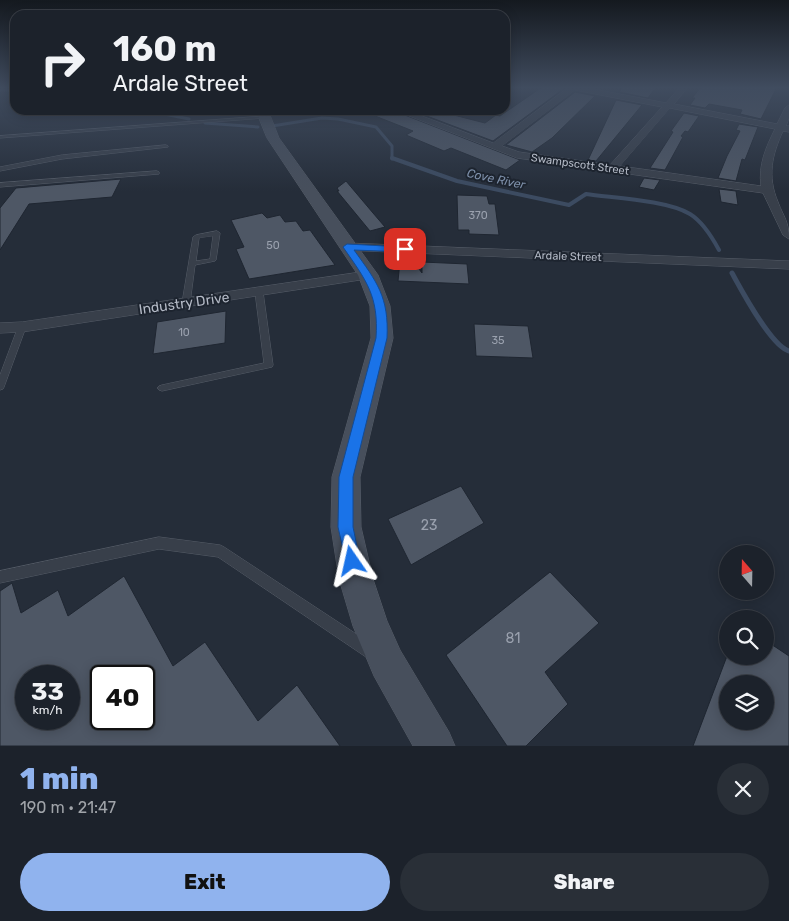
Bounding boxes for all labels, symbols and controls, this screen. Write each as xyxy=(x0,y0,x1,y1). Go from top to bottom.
text: 160 m xyxy=(113,28,217,70)
icon: right xyxy=(30,30,95,95)
text: Ardale Street xyxy=(113,70,248,97)
street label: Swampscott Street xyxy=(530,151,631,178)
water label: Cove River xyxy=(466,166,527,192)
house number: 370 xyxy=(468,209,488,222)
pin xyxy=(384,228,426,270)
icon: arrive xyxy=(391,235,419,263)
house number: 50 xyxy=(266,239,280,252)
street label: Ardale Street xyxy=(534,249,603,264)
street label: Industry Drive xyxy=(138,289,231,318)
house number: 10 xyxy=(178,326,190,339)
house number: 35 xyxy=(491,334,505,347)
house number: 23 xyxy=(421,517,437,534)
position arrow xyxy=(325,534,377,586)
north arrow xyxy=(719,545,774,600)
map controls xyxy=(719,545,774,730)
button: search xyxy=(719,610,774,665)
house number: 81 xyxy=(506,630,520,647)
speed limit sign: 40 xyxy=(90,665,155,730)
button: layers xyxy=(719,675,774,730)
text: 33 xyxy=(31,677,64,706)
text: km/h xyxy=(33,703,62,717)
text: 1 min xyxy=(20,761,98,797)
button: close xyxy=(717,763,769,815)
text: 190 m · 21:47 xyxy=(20,798,116,817)
button: Exit xyxy=(20,853,390,911)
button: Share xyxy=(400,853,769,911)

